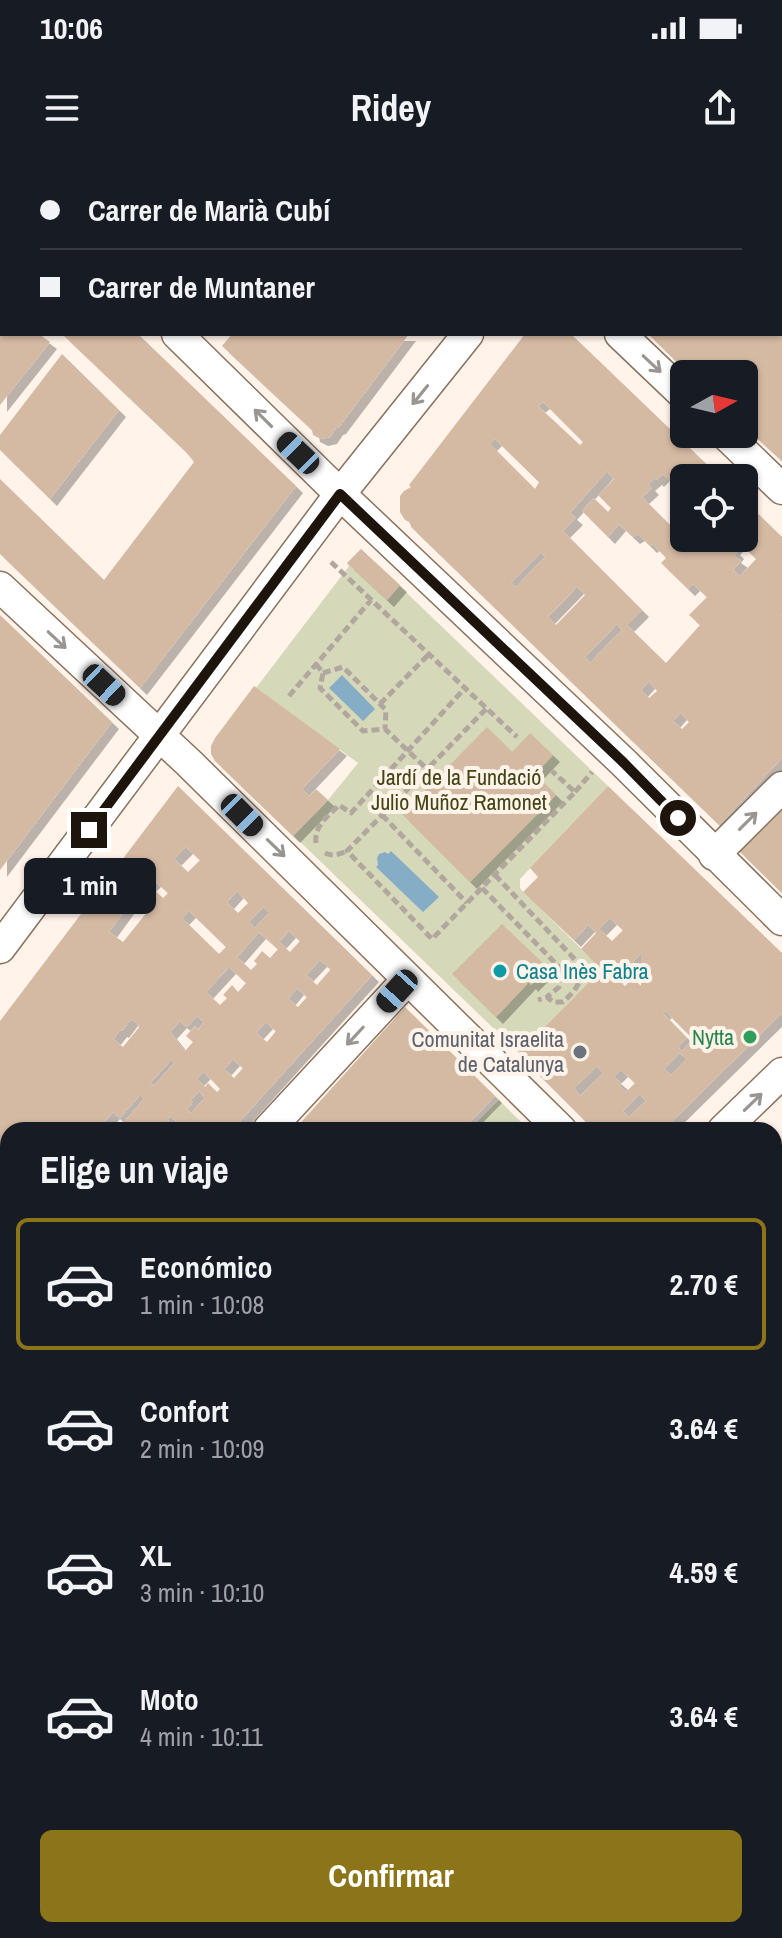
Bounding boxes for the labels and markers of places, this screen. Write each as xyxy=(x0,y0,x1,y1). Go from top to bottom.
place label: Casa Inès Fabra xyxy=(516,956,649,986)
marker: Casa Inès Fabra xyxy=(491,962,509,980)
place label: Nytta xyxy=(692,1022,734,1052)
place label: Comunitat Israelita de Catalunya xyxy=(412,1024,564,1079)
marker: Nytta xyxy=(741,1028,759,1046)
marker: Comunitat Israelita de Catalunya xyxy=(571,1043,589,1061)

